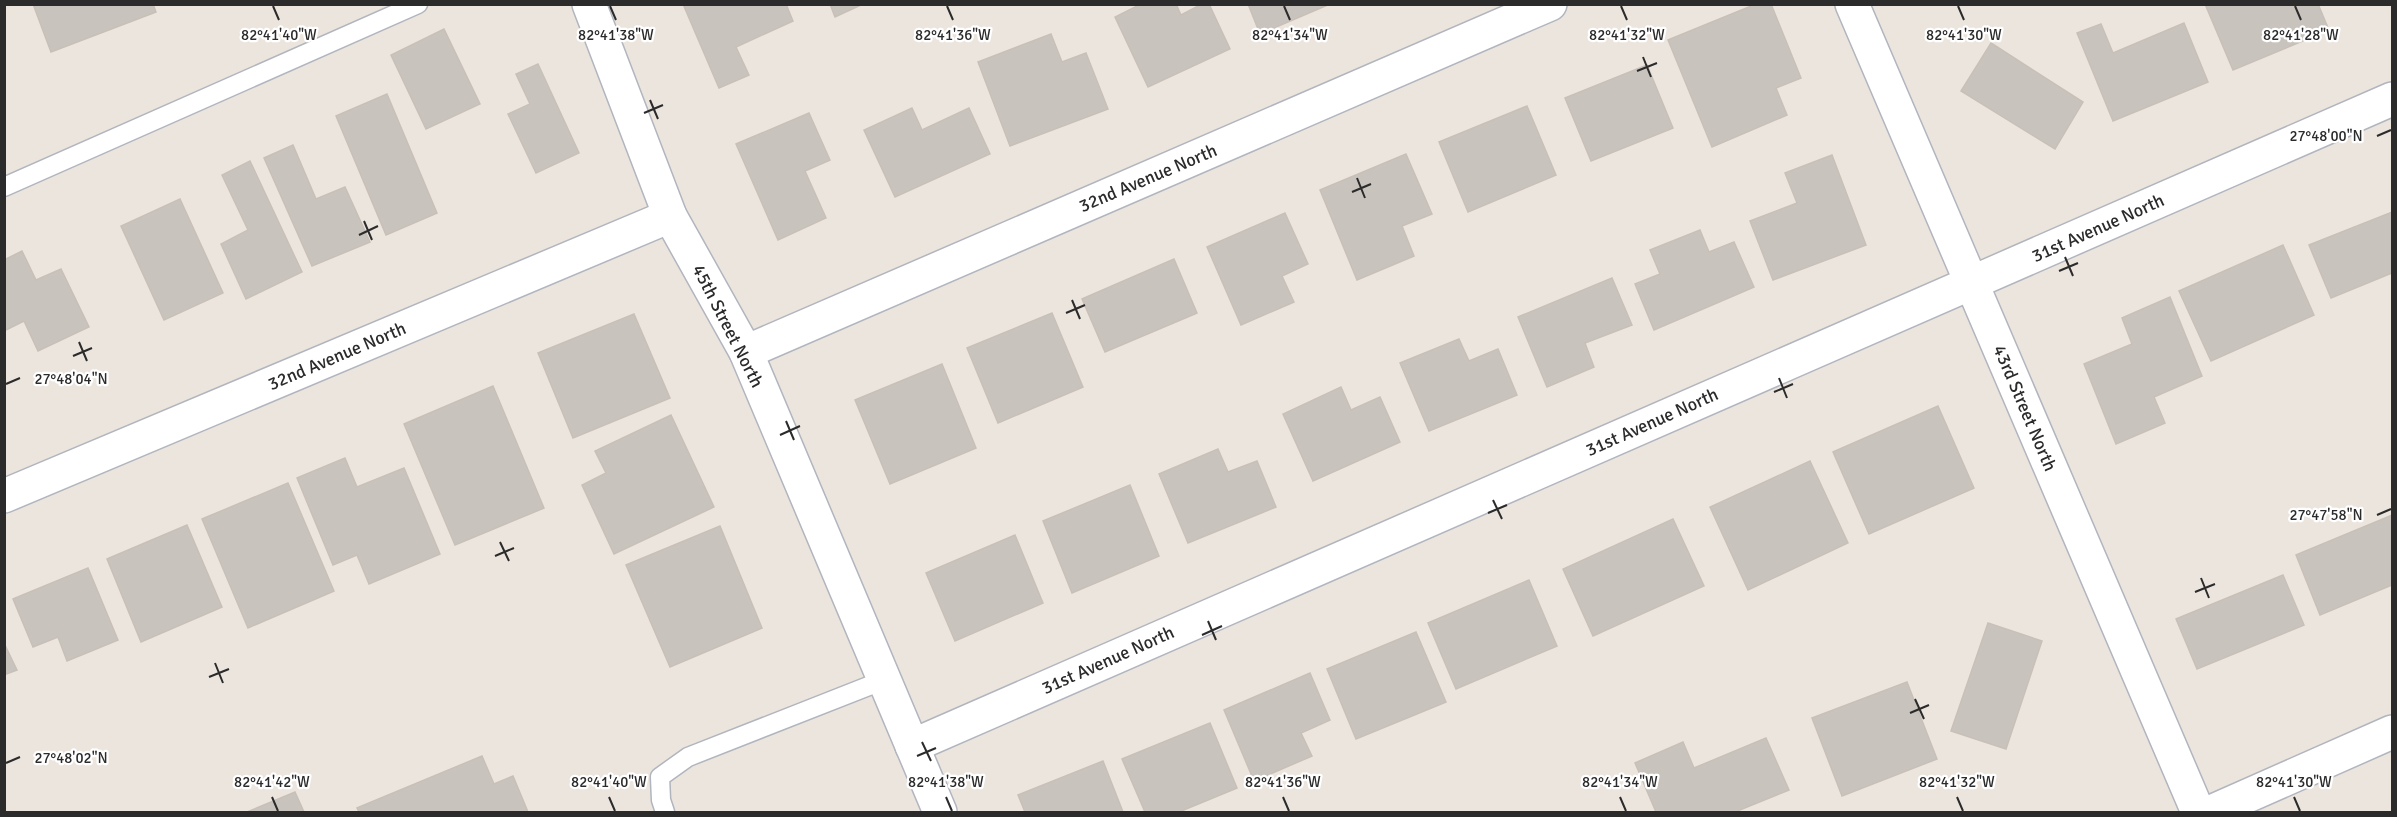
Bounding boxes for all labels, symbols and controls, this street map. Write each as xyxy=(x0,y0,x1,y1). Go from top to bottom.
text: 82°41'40"W xyxy=(241,26,317,44)
text: 82°41'38"W xyxy=(578,26,654,44)
text: 82°41'36"W xyxy=(915,26,991,44)
text: 82°41'34"W xyxy=(1252,26,1328,44)
text: 82°41'32"W xyxy=(1589,26,1665,44)
text: 82°41'30"W xyxy=(1926,26,2002,44)
text: 82°41'28"W xyxy=(2263,26,2339,44)
text: 27°48'00"N xyxy=(2289,127,2363,145)
street label: 32nd Avenue North xyxy=(1076,139,1220,217)
street label: 31st Avenue North xyxy=(2028,189,2168,267)
street label: 45th Street North xyxy=(688,261,768,391)
street label: 32nd Avenue North xyxy=(265,317,409,395)
street label: 43rd Street North xyxy=(1989,342,2061,474)
text: 27°48'04"N xyxy=(34,370,108,388)
street label: 31st Avenue North xyxy=(1582,383,1722,461)
text: 27°47'58"N xyxy=(2289,506,2363,524)
street label: 31st Avenue North xyxy=(1038,621,1178,699)
text: 27°48'02"N xyxy=(34,749,108,767)
text: 82°41'42"W xyxy=(234,773,310,791)
text: 82°41'40"W xyxy=(571,773,647,791)
text: 82°41'38"W xyxy=(908,773,984,791)
text: 82°41'36"W xyxy=(1245,773,1321,791)
text: 82°41'34"W xyxy=(1582,773,1658,791)
text: 82°41'32"W xyxy=(1919,773,1995,791)
text: 82°41'30"W xyxy=(2256,773,2332,791)

